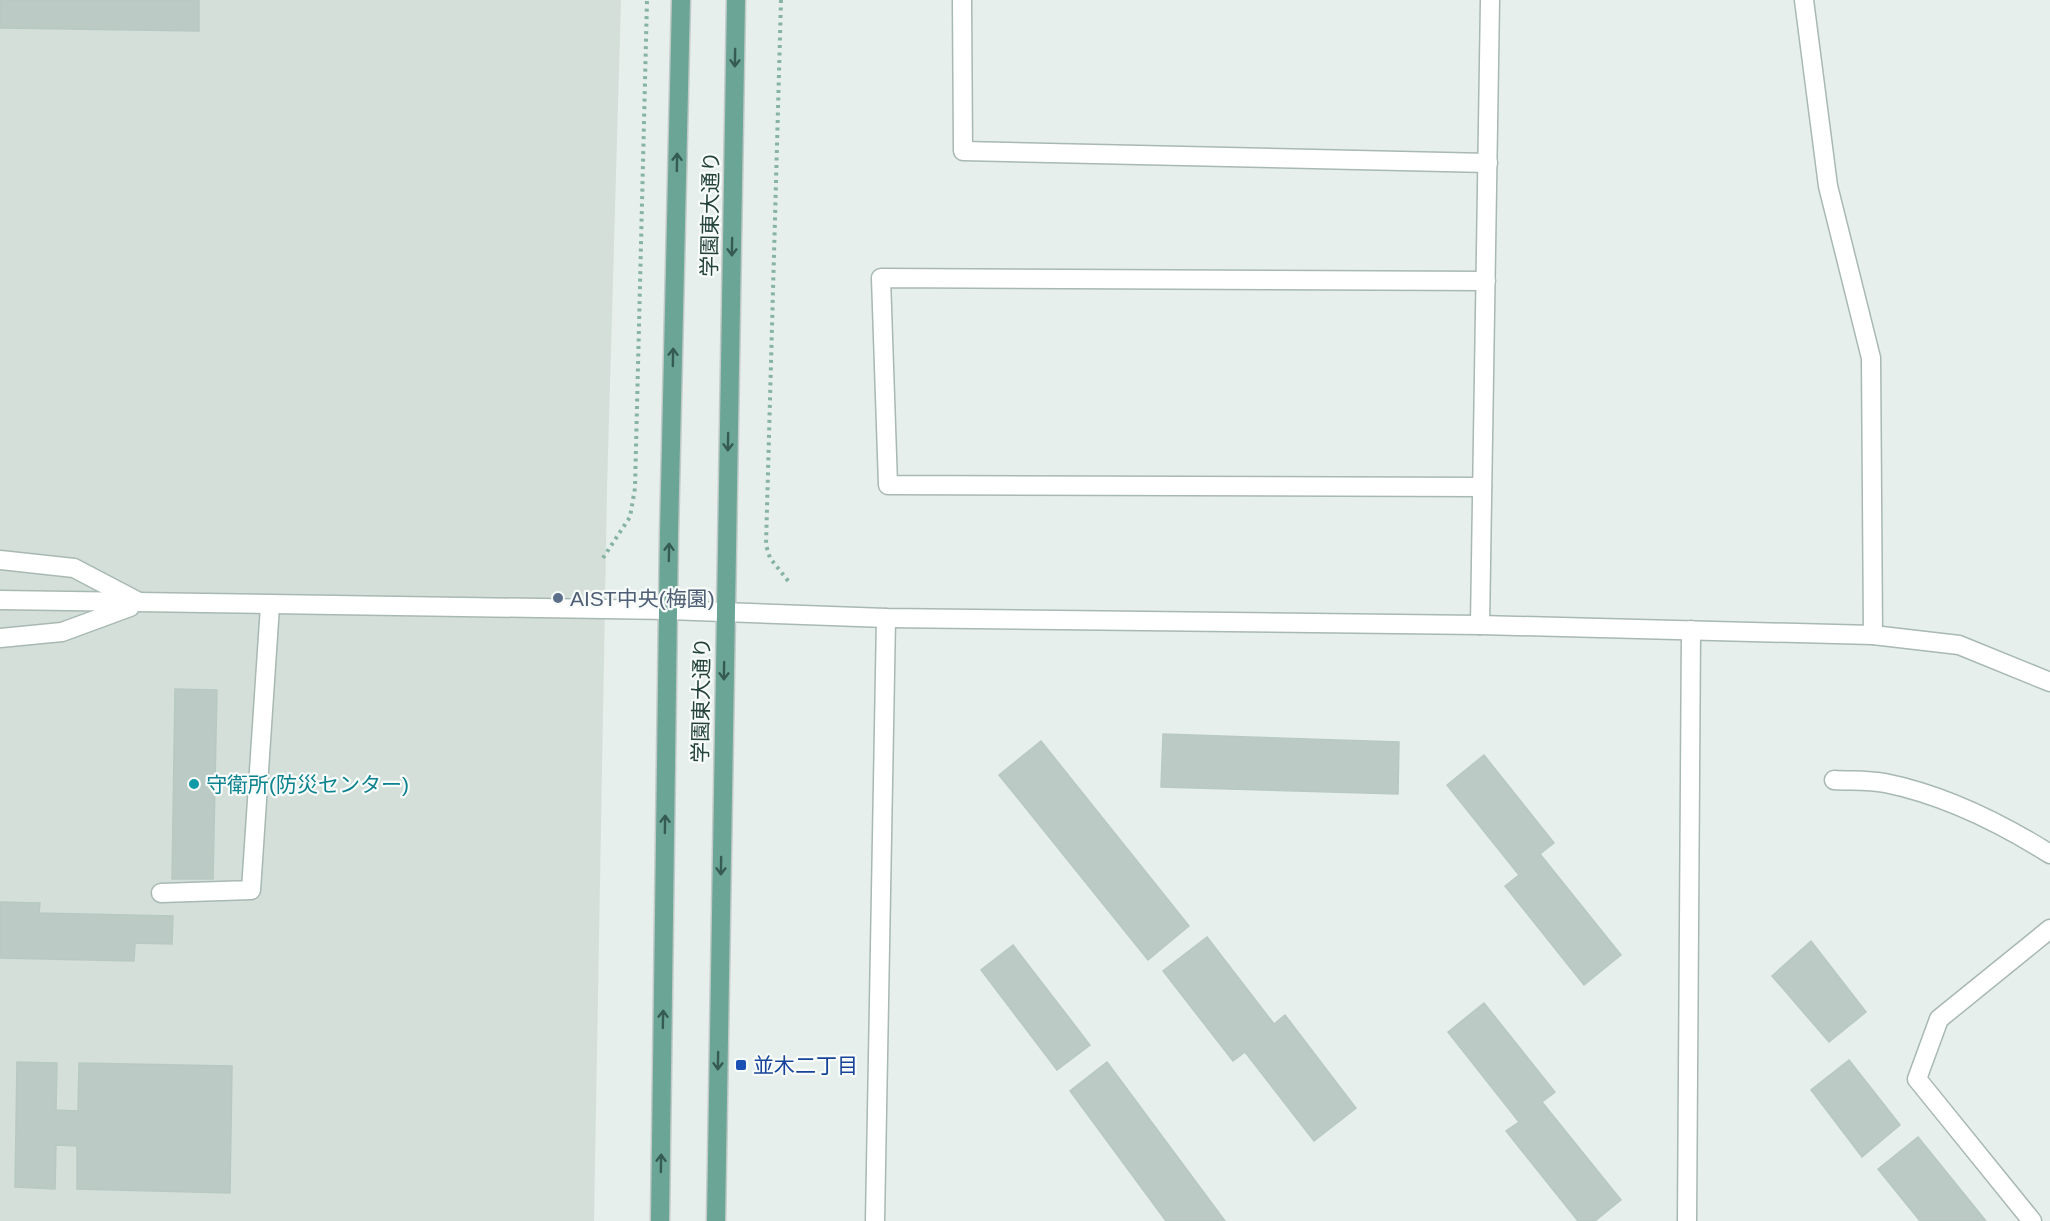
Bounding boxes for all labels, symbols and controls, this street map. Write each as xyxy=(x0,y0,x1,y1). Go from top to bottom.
one-way arrow xyxy=(730,48,741,68)
street label: 学園東大通り xyxy=(697,151,723,277)
one-way arrow xyxy=(671,152,683,172)
one-way arrow xyxy=(726,237,737,257)
one-way arrow xyxy=(667,347,679,367)
one-way arrow xyxy=(722,432,734,452)
one-way arrow xyxy=(663,542,675,562)
place label: AIST中央(梅園) xyxy=(570,587,715,610)
marker: AIST中央(梅園) xyxy=(551,591,565,605)
street label: 学園東大通り xyxy=(688,637,714,763)
one-way arrow xyxy=(719,661,730,681)
place label: 守衛所(防災センター) xyxy=(206,773,409,796)
marker: 守衛所(防災センター) xyxy=(187,777,201,791)
one-way arrow xyxy=(659,815,671,835)
one-way arrow xyxy=(715,856,727,876)
one-way arrow xyxy=(657,1010,669,1030)
one-way arrow xyxy=(712,1051,724,1071)
place label: 並木二丁目 xyxy=(753,1054,858,1077)
marker: 並木二丁目 xyxy=(734,1058,748,1072)
one-way arrow xyxy=(655,1153,667,1173)

